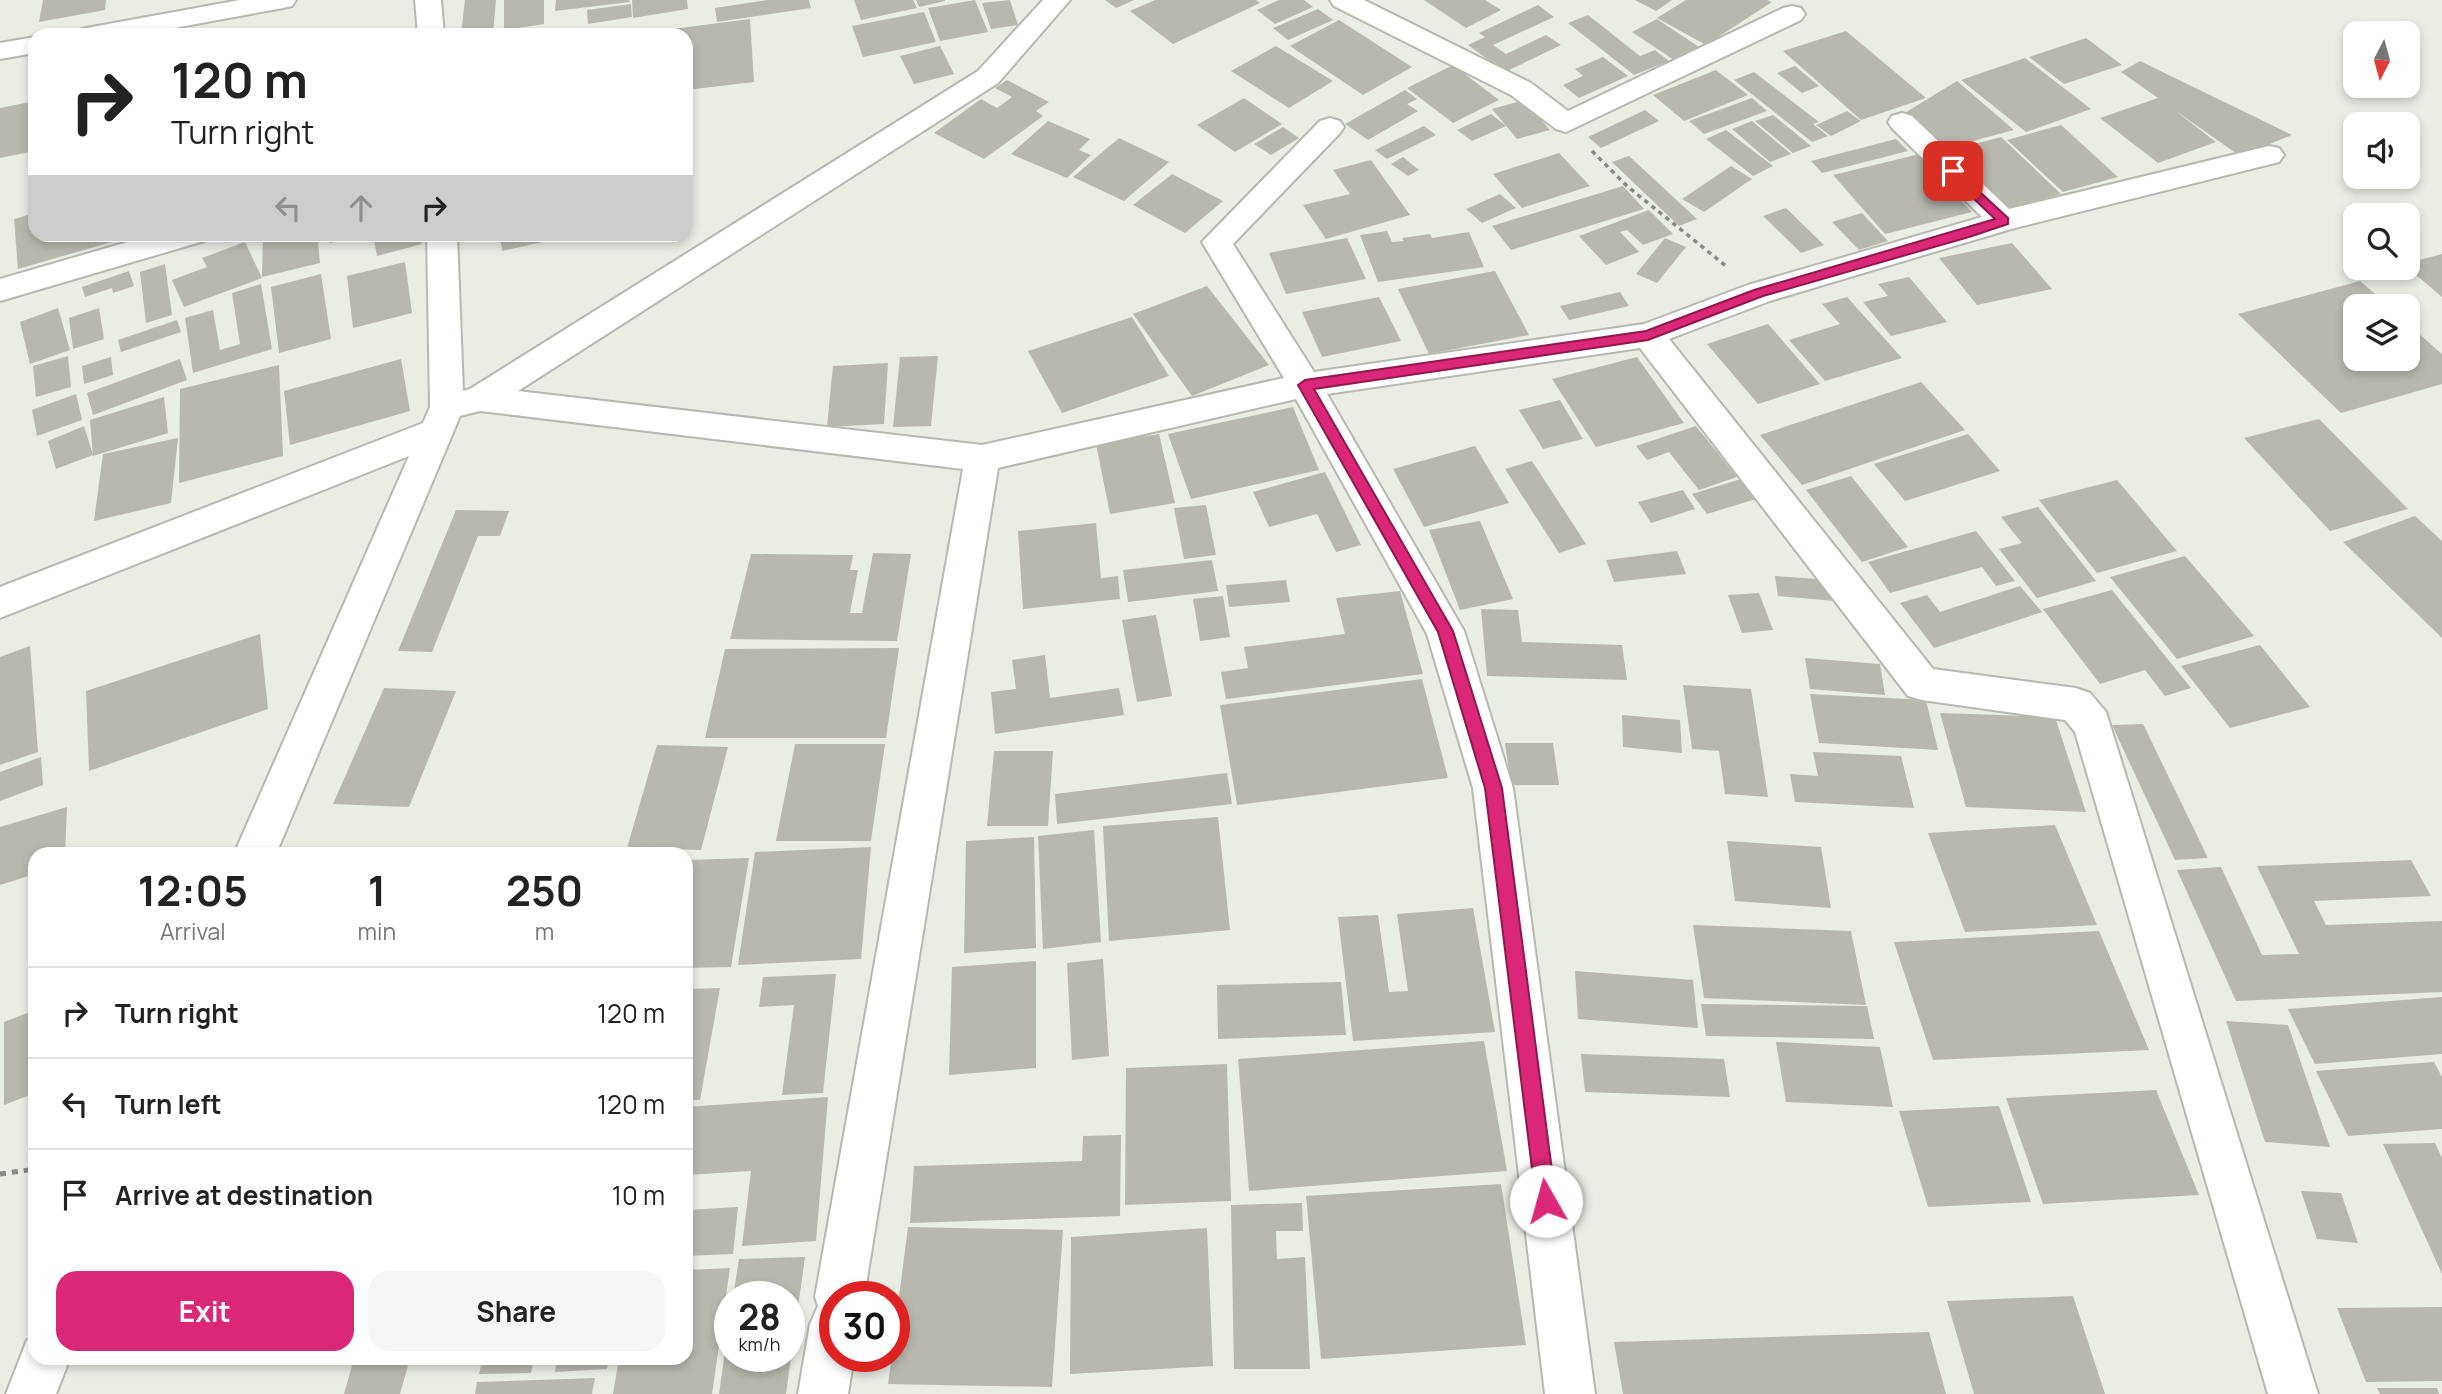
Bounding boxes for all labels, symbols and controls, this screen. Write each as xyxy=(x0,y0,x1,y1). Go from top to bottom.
north arrow xyxy=(2343,21,2420,98)
map controls xyxy=(2343,21,2420,371)
text: 120 m xyxy=(171,46,308,113)
icon: right xyxy=(56,56,147,147)
text: Turn right xyxy=(171,110,314,154)
button: sound xyxy=(2343,112,2420,189)
pin xyxy=(1923,141,1983,201)
icon: arrive xyxy=(1934,152,1972,190)
icon: left xyxy=(269,189,307,227)
icon: ahead xyxy=(342,189,380,227)
icon: right xyxy=(415,189,453,227)
button: search xyxy=(2343,203,2420,280)
button: layers xyxy=(2343,294,2420,371)
text: 12:05 xyxy=(138,861,248,919)
text: 1 xyxy=(368,861,386,919)
text: 250 xyxy=(506,861,583,919)
text: Arrival xyxy=(160,915,226,947)
text: min xyxy=(358,915,396,947)
text: m xyxy=(535,915,554,947)
icon: right xyxy=(56,994,94,1032)
text: Turn right xyxy=(115,995,239,1031)
text: 120 m xyxy=(597,995,665,1031)
icon: left xyxy=(56,1085,94,1123)
text: Turn left xyxy=(115,1086,222,1122)
text: 120 m xyxy=(597,1086,665,1122)
position arrow xyxy=(1509,1164,1583,1238)
icon: arrive xyxy=(56,1176,94,1214)
text: Arrive at destination xyxy=(115,1177,373,1213)
text: 10 m xyxy=(612,1177,665,1213)
button: Exit xyxy=(56,1271,354,1351)
button: Share xyxy=(368,1271,665,1351)
speed limit sign: 30 xyxy=(819,1281,910,1372)
text: 28 xyxy=(738,1293,781,1341)
text: km/h xyxy=(739,1332,780,1356)

